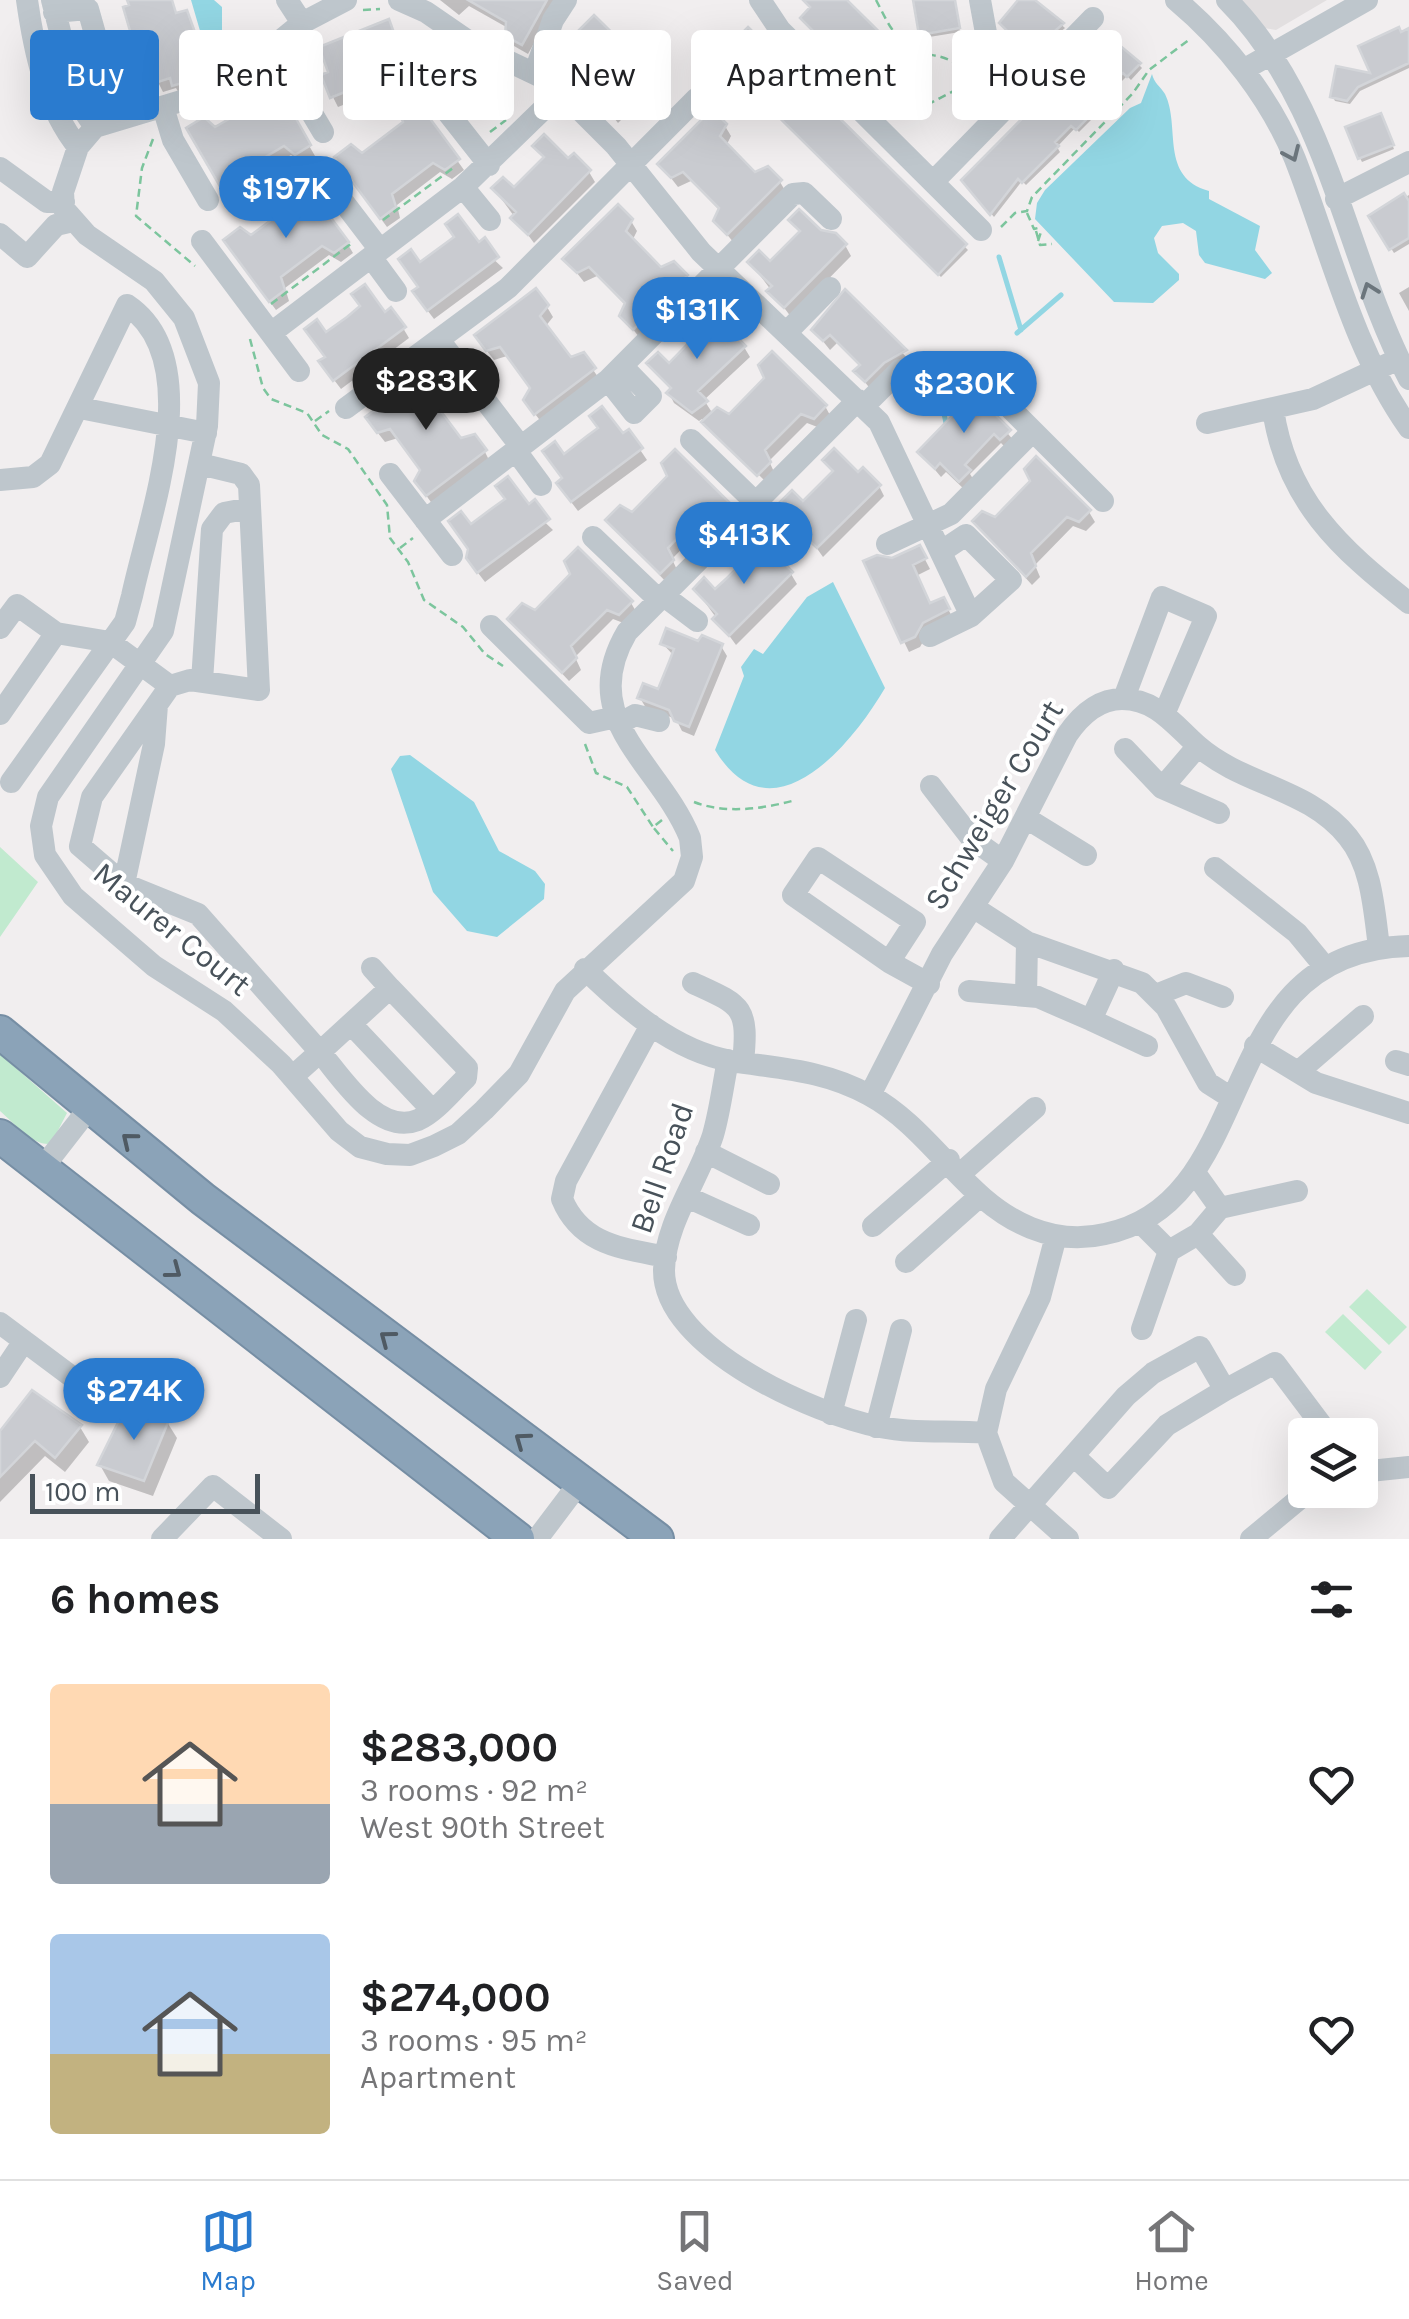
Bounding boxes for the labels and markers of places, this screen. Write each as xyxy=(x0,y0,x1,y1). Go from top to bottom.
pin: $197K xyxy=(216,156,356,241)
pin: $131K xyxy=(627,277,767,362)
pin: $283K xyxy=(356,348,496,433)
pin: $230K xyxy=(894,351,1034,436)
pin: $413K xyxy=(674,502,814,587)
pin: $274K xyxy=(64,1358,204,1443)

